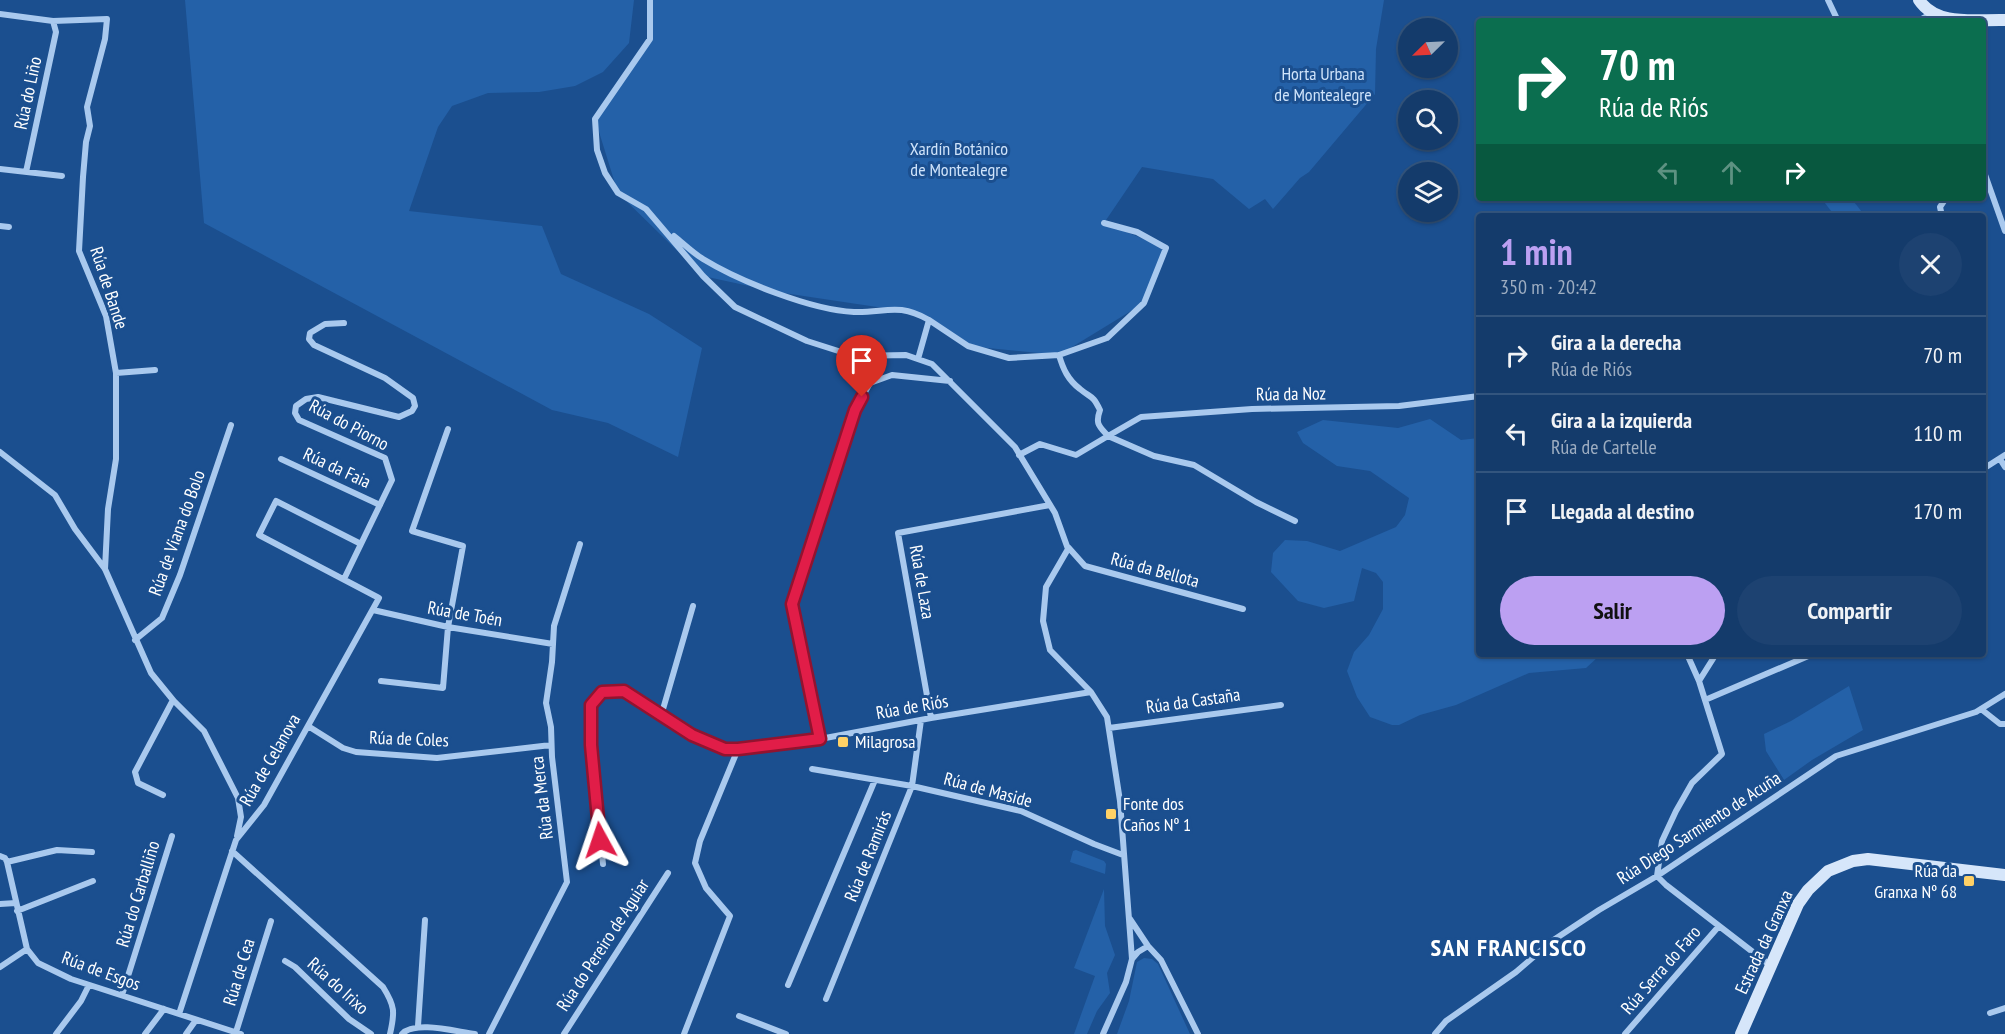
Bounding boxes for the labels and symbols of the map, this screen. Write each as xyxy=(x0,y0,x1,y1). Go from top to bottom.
north arrow xyxy=(1398,18,1458,78)
street label: Rúa do Liño xyxy=(9,54,46,131)
park label: Horta Urbana de Montealegre xyxy=(1274,62,1372,106)
park label: Xardín Botánico de Montealegre xyxy=(910,137,1008,181)
street label: Rúa de Bande xyxy=(85,244,134,332)
pin xyxy=(836,335,887,397)
street label: Rúa da Noz xyxy=(1256,381,1326,406)
street label: Rúa do Piorno xyxy=(305,394,393,455)
street label: Rúa da Faia xyxy=(300,442,375,493)
street label: Rúa de Viana do Bolo xyxy=(143,467,210,599)
street label: Rúa de Laza xyxy=(905,543,940,621)
street label: Rúa da Bellota xyxy=(1108,547,1202,592)
street label: Rúa de Toén xyxy=(426,596,504,631)
street label: Rúa da Castaña xyxy=(1144,683,1241,718)
street label: Rúa de Riós xyxy=(874,689,950,724)
street label: Rúa de Celanova xyxy=(234,710,305,810)
street label: Rúa de Coles xyxy=(369,726,449,751)
place label: Milagrosa xyxy=(855,730,916,753)
marker: Milagrosa xyxy=(836,735,850,749)
street label: Rúa da Merca xyxy=(525,755,558,841)
street label: Rúa Diego Sarmiento de Acuña xyxy=(1612,766,1785,889)
street label: Rúa de Maside xyxy=(941,767,1035,812)
place label: Fonte dos Caños Nº 1 xyxy=(1123,792,1191,836)
street label: Rúa de Ramirás xyxy=(839,807,896,905)
marker: Fonte dos Caños Nº 1 xyxy=(1104,807,1118,821)
position arrow xyxy=(568,808,632,872)
street label: Rúa do Carballiño xyxy=(110,838,165,950)
place label: Rúa da Granxa Nº 68 xyxy=(1874,859,1957,903)
street label: Rúa do Pereiro de Aguiar xyxy=(551,874,654,1015)
marker: Rúa da Granxa Nº 68 xyxy=(1962,874,1976,888)
street label: Estrada da Granxa xyxy=(1729,886,1798,997)
street label: Rúa Serra do Faro xyxy=(1616,920,1706,1019)
district label: SAN FRANCISCO xyxy=(1430,932,1588,963)
street label: Rúa de Cea xyxy=(217,936,260,1008)
street label: Rúa de Esgos xyxy=(59,946,144,995)
street label: Rúa do Irixo xyxy=(303,952,374,1019)

